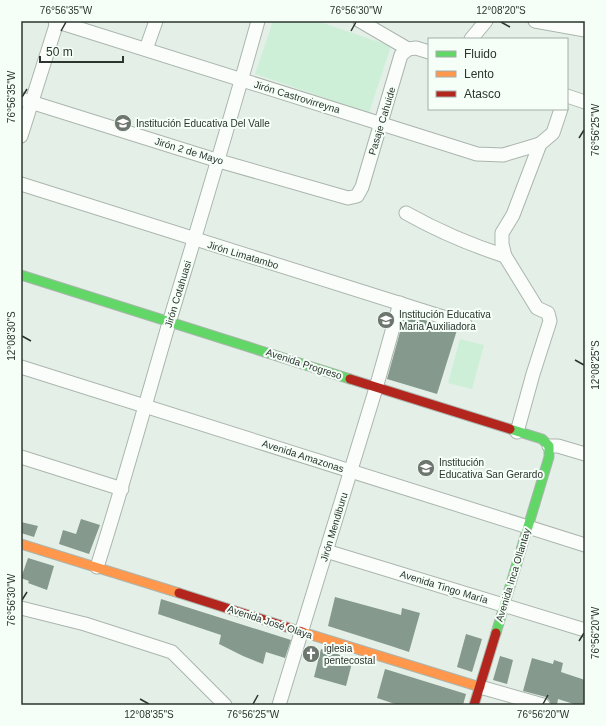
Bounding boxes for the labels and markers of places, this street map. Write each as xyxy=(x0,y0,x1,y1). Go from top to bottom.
school or university icon: Institución Educativa Del Valle xyxy=(113,113,133,133)
place label: Institución Educativa Del Valle xyxy=(136,118,270,129)
place label: Institución Educativa Maria Auxiliadora xyxy=(399,309,491,332)
school or university icon: Institución Educativa Maria Auxiliadora xyxy=(376,310,396,330)
place label: Institución Educativa San Gerardo xyxy=(439,457,543,480)
school or university icon: Institución Educativa San Gerardo xyxy=(416,458,436,478)
place label: iglesia pentecostal xyxy=(324,643,375,666)
church icon: iglesia pentecostal xyxy=(301,644,321,664)

